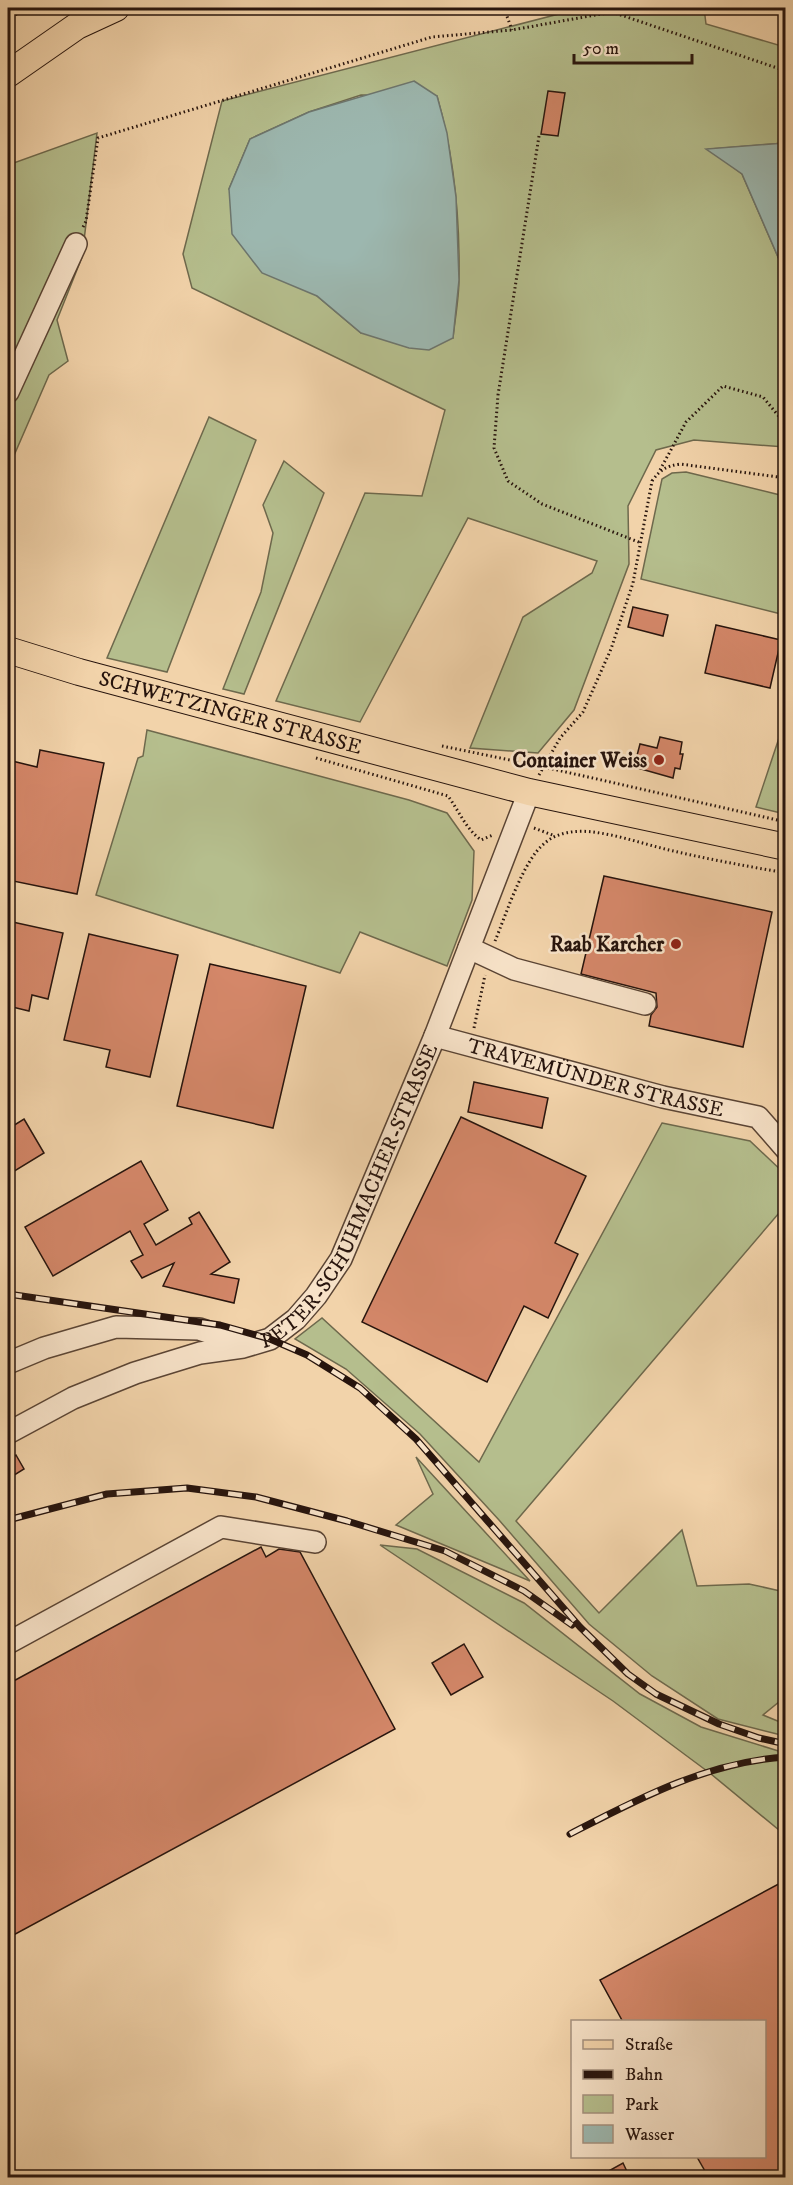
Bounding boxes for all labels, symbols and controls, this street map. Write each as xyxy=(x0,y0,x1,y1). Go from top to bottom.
scale bar xyxy=(574,27,692,65)
text: 50 m xyxy=(583,38,619,60)
street label: SCHWETZINGER STRASSE xyxy=(96,666,365,761)
place label: Container Weiss xyxy=(513,748,647,774)
marker: Container Weiss xyxy=(652,753,666,767)
place label: Raab Karcher xyxy=(550,932,665,958)
marker: Raab Karcher xyxy=(669,937,683,951)
street label: TRAVEMÜNDER STRASSE xyxy=(464,1033,726,1123)
street label: PETER-SCHUHMACHER-STRASSE xyxy=(258,1040,444,1355)
legend xyxy=(571,2020,766,2158)
text: Straße xyxy=(625,2034,673,2056)
text: Bahn xyxy=(625,2064,663,2086)
text: Park xyxy=(625,2094,659,2116)
text: Wasser xyxy=(624,2124,675,2146)

